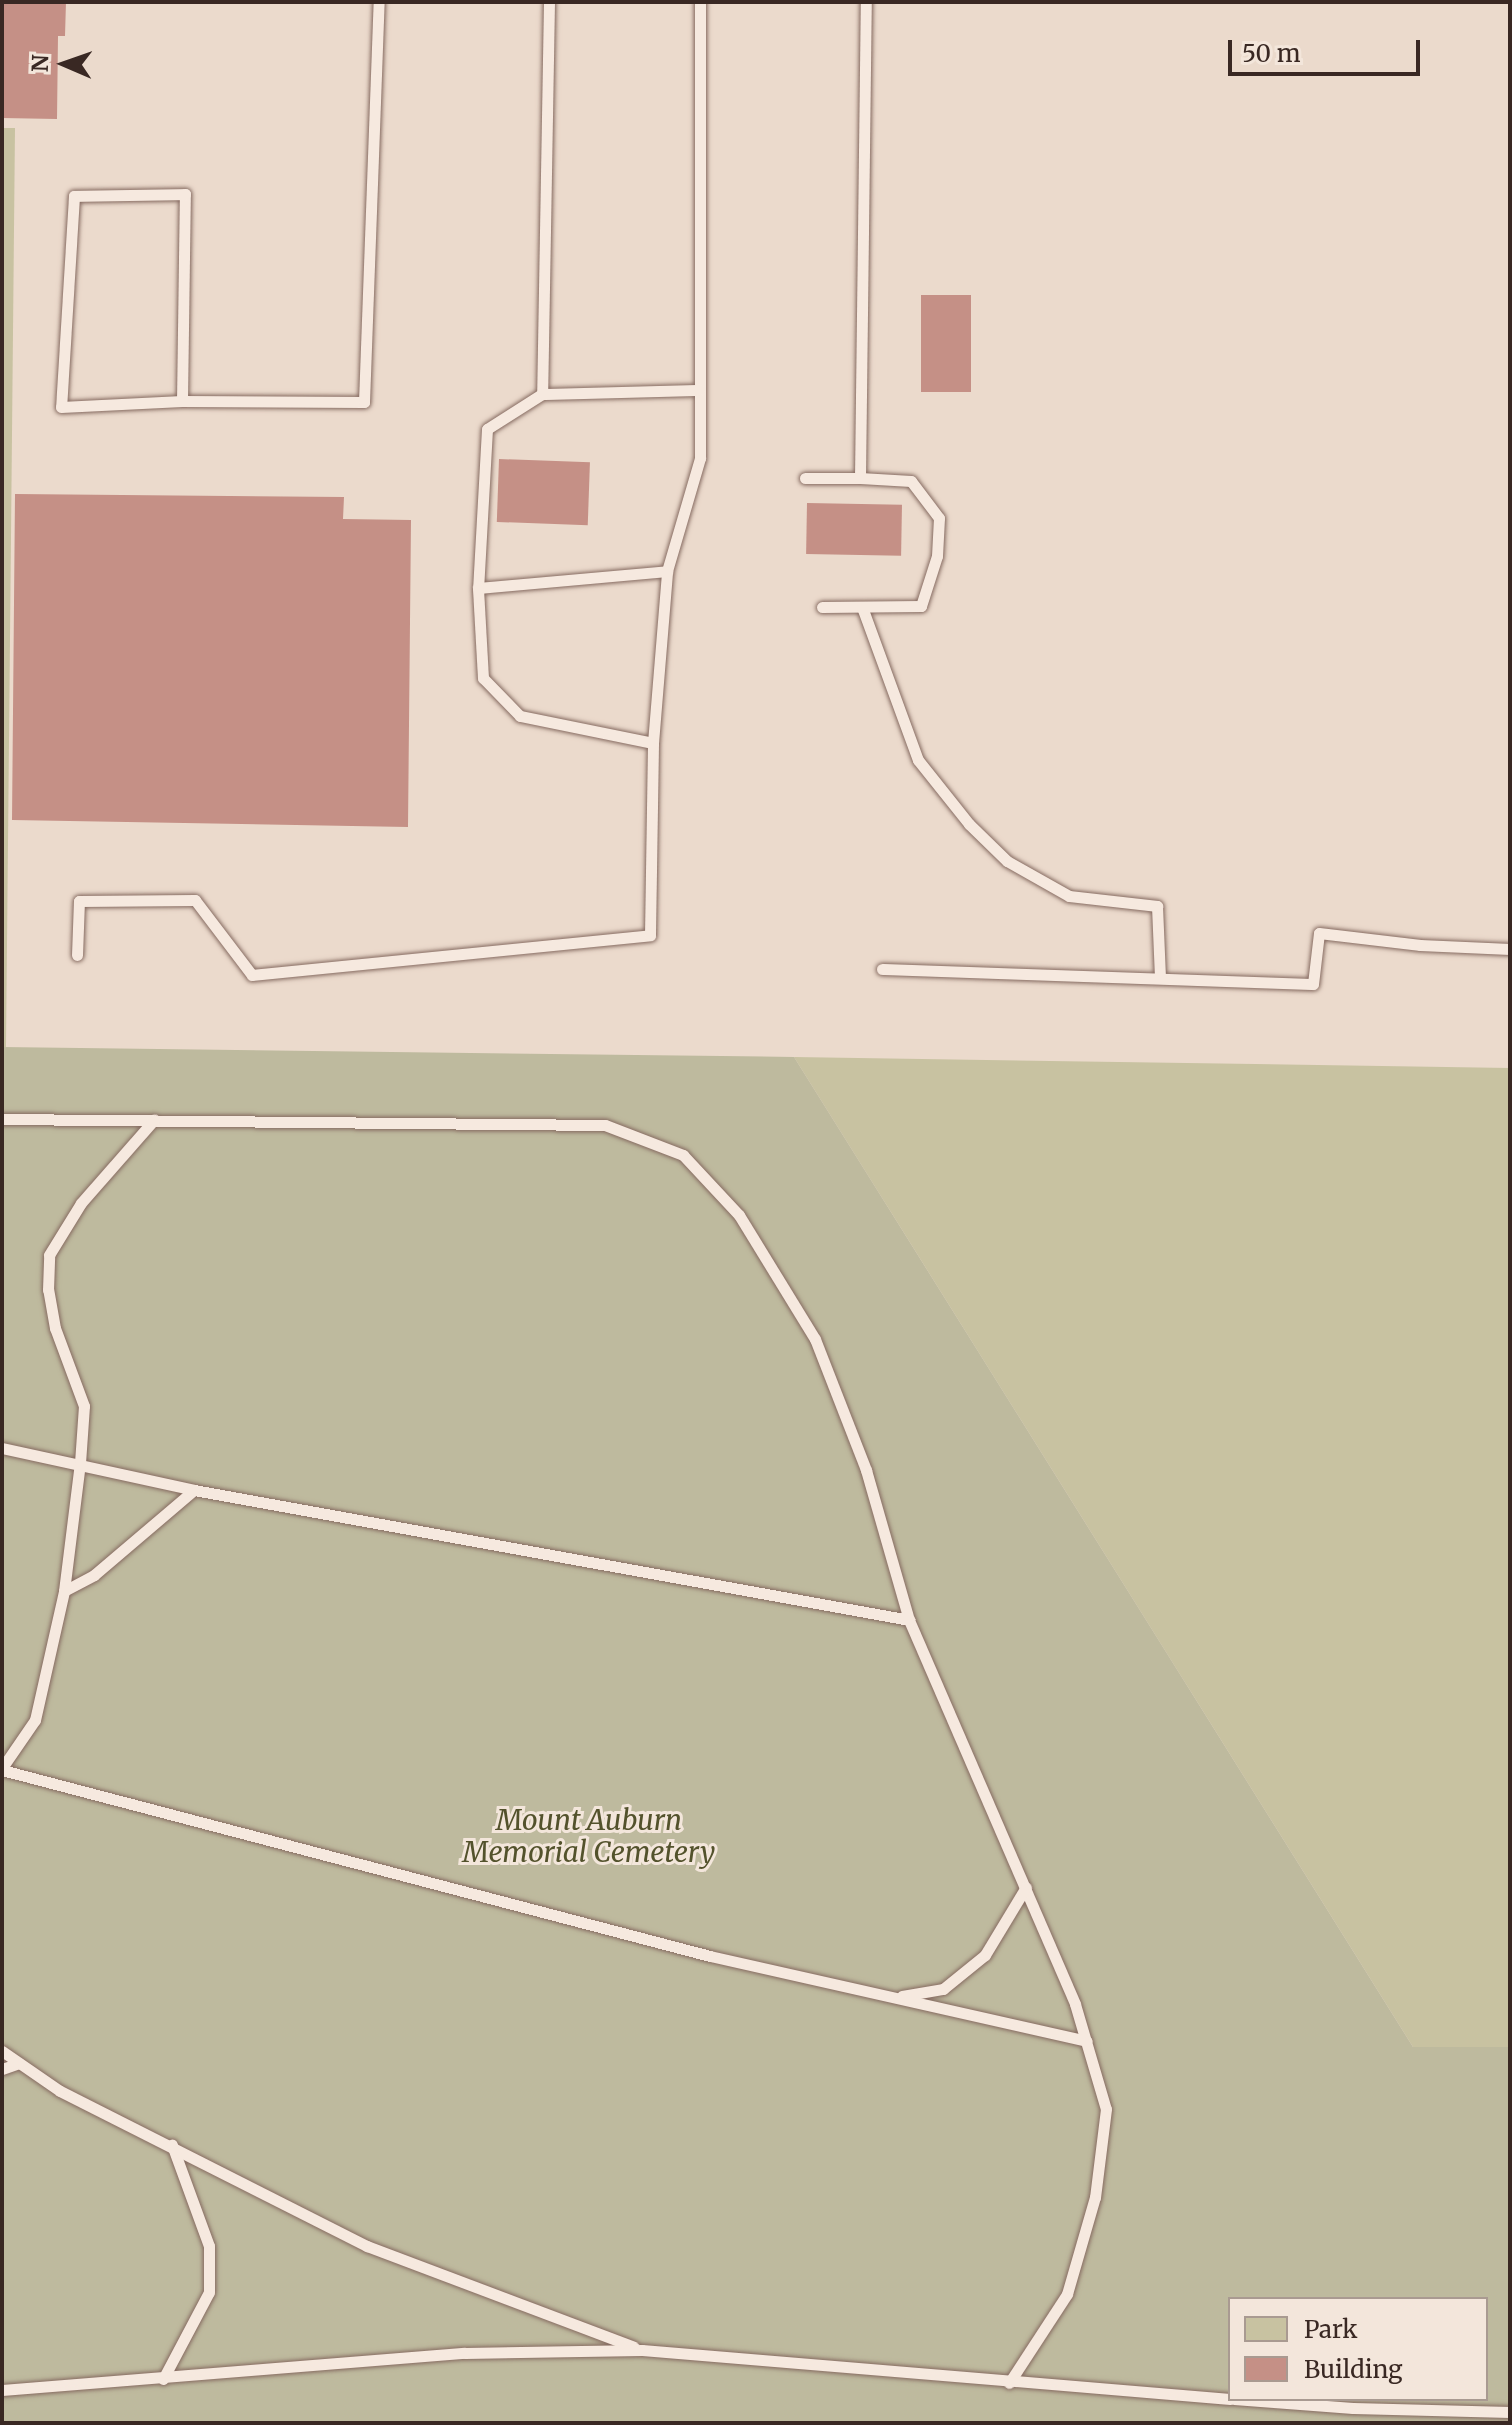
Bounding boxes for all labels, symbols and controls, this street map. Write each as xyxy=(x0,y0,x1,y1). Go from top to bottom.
north arrow xyxy=(24,24,104,104)
scale bar xyxy=(1232,24,1424,74)
text: 50 m xyxy=(1242,38,1301,69)
text: N xyxy=(26,54,54,72)
park label: Mount Auburn Memorial Cemetery xyxy=(463,1803,715,1869)
legend xyxy=(1228,2297,1488,2401)
text: Park xyxy=(1304,2314,1357,2345)
text: Building xyxy=(1304,2354,1403,2385)

